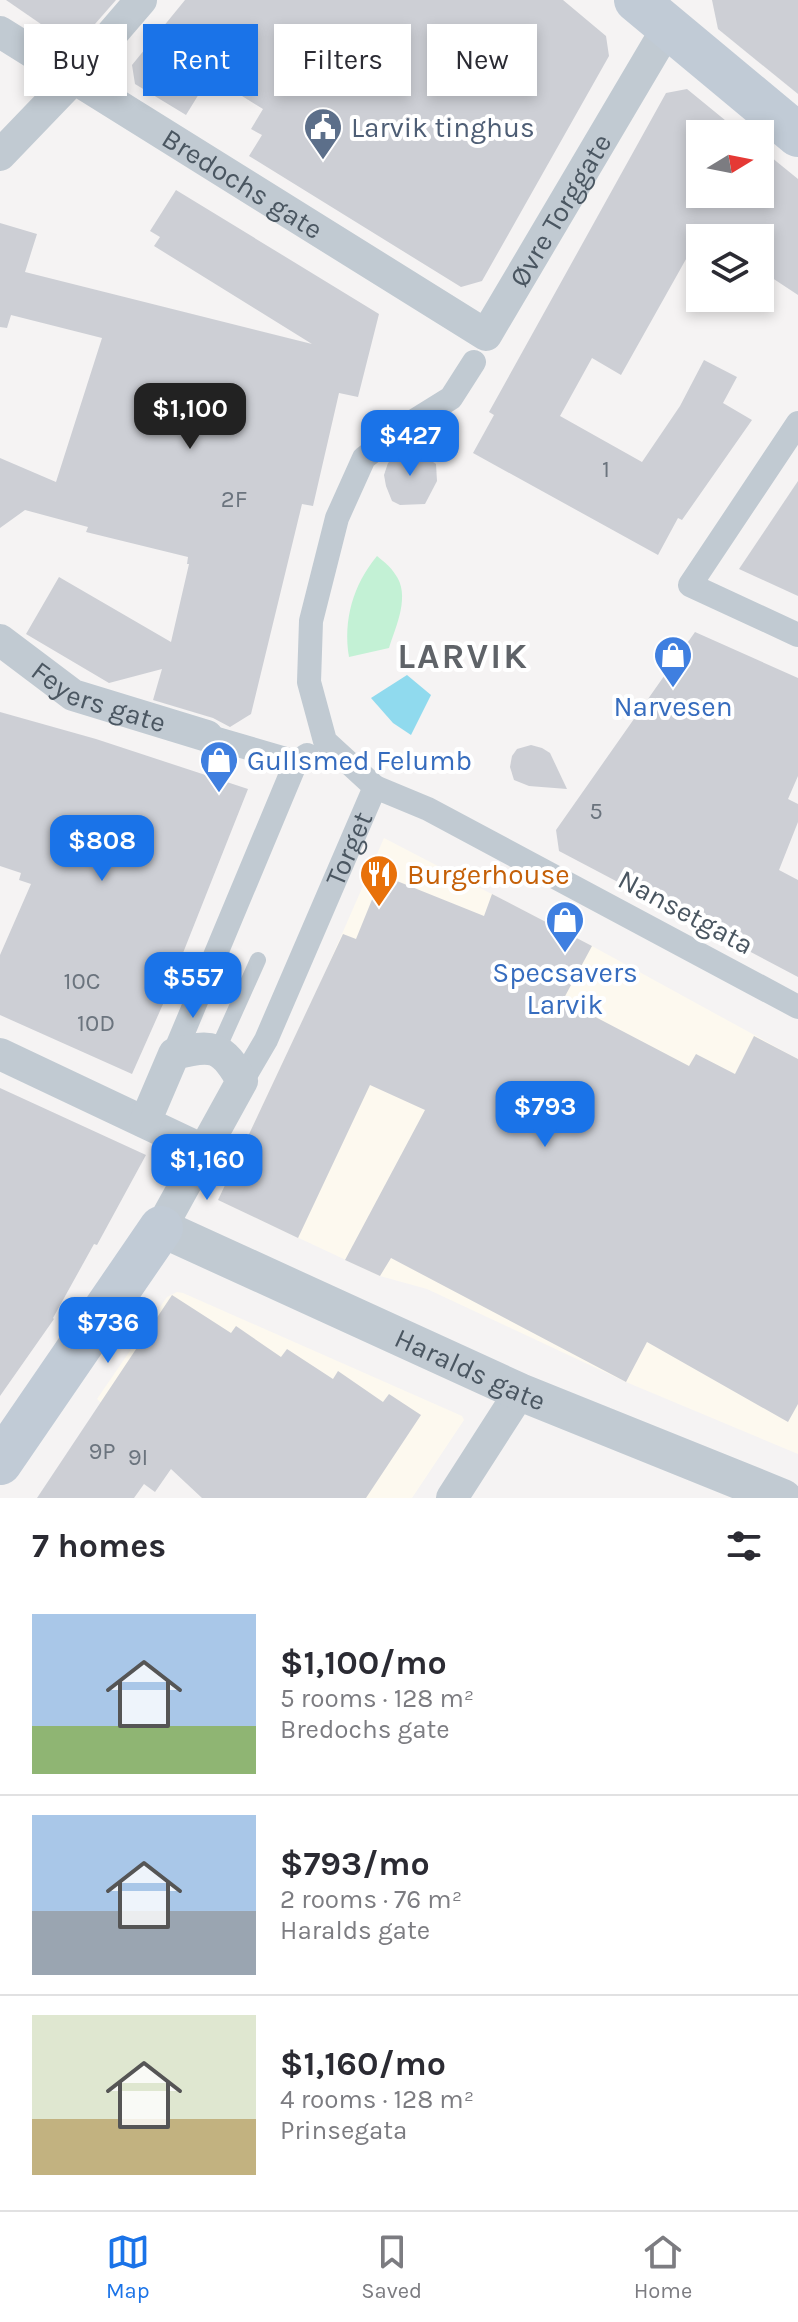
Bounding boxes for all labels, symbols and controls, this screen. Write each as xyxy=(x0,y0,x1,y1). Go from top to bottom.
chip: Buy xyxy=(24,24,127,96)
chip: Rent xyxy=(143,24,258,96)
chip: Filters xyxy=(274,24,411,96)
chip: New xyxy=(427,24,537,96)
public building icon: Larvik tinghus xyxy=(302,106,344,161)
place label: Larvik tinghus xyxy=(351,111,535,144)
north arrow xyxy=(686,120,774,208)
map controls xyxy=(686,120,774,312)
street label: Bredochs gate xyxy=(156,121,329,246)
street label: Øvre Torggate xyxy=(502,127,618,292)
button: layers xyxy=(686,224,774,312)
pin: $1,100 xyxy=(125,383,255,451)
text: $1,100 xyxy=(152,393,228,424)
pin: $427 xyxy=(363,410,457,478)
text: $427 xyxy=(379,420,441,451)
house number: 1 xyxy=(602,455,610,483)
house number: 2F xyxy=(221,485,247,513)
shop icon: Narvesen xyxy=(652,634,694,689)
district label: LARVIK xyxy=(397,635,529,677)
street label: Feyers gate xyxy=(25,653,170,739)
place label: Narvesen xyxy=(613,690,733,723)
shop icon: Gullsmed Felumb xyxy=(198,739,240,794)
place label: Gullsmed Felumb xyxy=(247,744,472,777)
house number: 5 xyxy=(589,797,603,825)
street label: Torget xyxy=(318,806,379,891)
pin: $808 xyxy=(55,815,149,883)
text: $808 xyxy=(68,825,136,856)
restaurant icon: Burgerhouse xyxy=(358,853,400,908)
place label: Burgerhouse xyxy=(407,858,570,891)
street label: Nansetgata xyxy=(613,863,759,961)
shop icon: Specsavers Larvik xyxy=(544,899,586,954)
pin: $557 xyxy=(146,952,240,1020)
place label: Specsavers Larvik xyxy=(492,956,638,1021)
text: $557 xyxy=(162,962,224,993)
house number: 10C xyxy=(64,967,100,995)
house number: 10D xyxy=(77,1009,115,1037)
pin: $793 xyxy=(498,1081,592,1149)
text: $793 xyxy=(514,1091,576,1122)
pin: $1,160 xyxy=(142,1134,272,1202)
text: $1,160 xyxy=(169,1144,245,1175)
pin: $736 xyxy=(61,1297,155,1365)
text: $736 xyxy=(77,1307,139,1338)
street label: Haralds gate xyxy=(390,1321,550,1417)
house number: 9P xyxy=(88,1437,116,1465)
house number: 9I xyxy=(128,1443,148,1471)
icon: filters xyxy=(722,1524,766,1568)
text: 7 homes xyxy=(32,1526,166,1566)
text: $1,100/mo xyxy=(280,1643,447,1683)
icon: home xyxy=(96,1646,192,1742)
text: 5 rooms · 128 m² xyxy=(280,1683,474,1714)
text: Bredochs gate xyxy=(280,1714,450,1745)
text: $793/mo xyxy=(280,1844,430,1884)
icon: home xyxy=(96,1847,192,1943)
text: 2 rooms · 76 m² xyxy=(280,1884,462,1915)
text: Haralds gate xyxy=(280,1915,430,1946)
text: $1,160/mo xyxy=(280,2044,446,2084)
icon: home xyxy=(96,2047,192,2143)
text: 4 rooms · 128 m² xyxy=(280,2084,474,2115)
text: Prinsegata xyxy=(280,2115,407,2146)
tab: Map xyxy=(106,2230,150,2304)
tab: Saved xyxy=(361,2230,422,2304)
tab: Home xyxy=(634,2230,692,2304)

